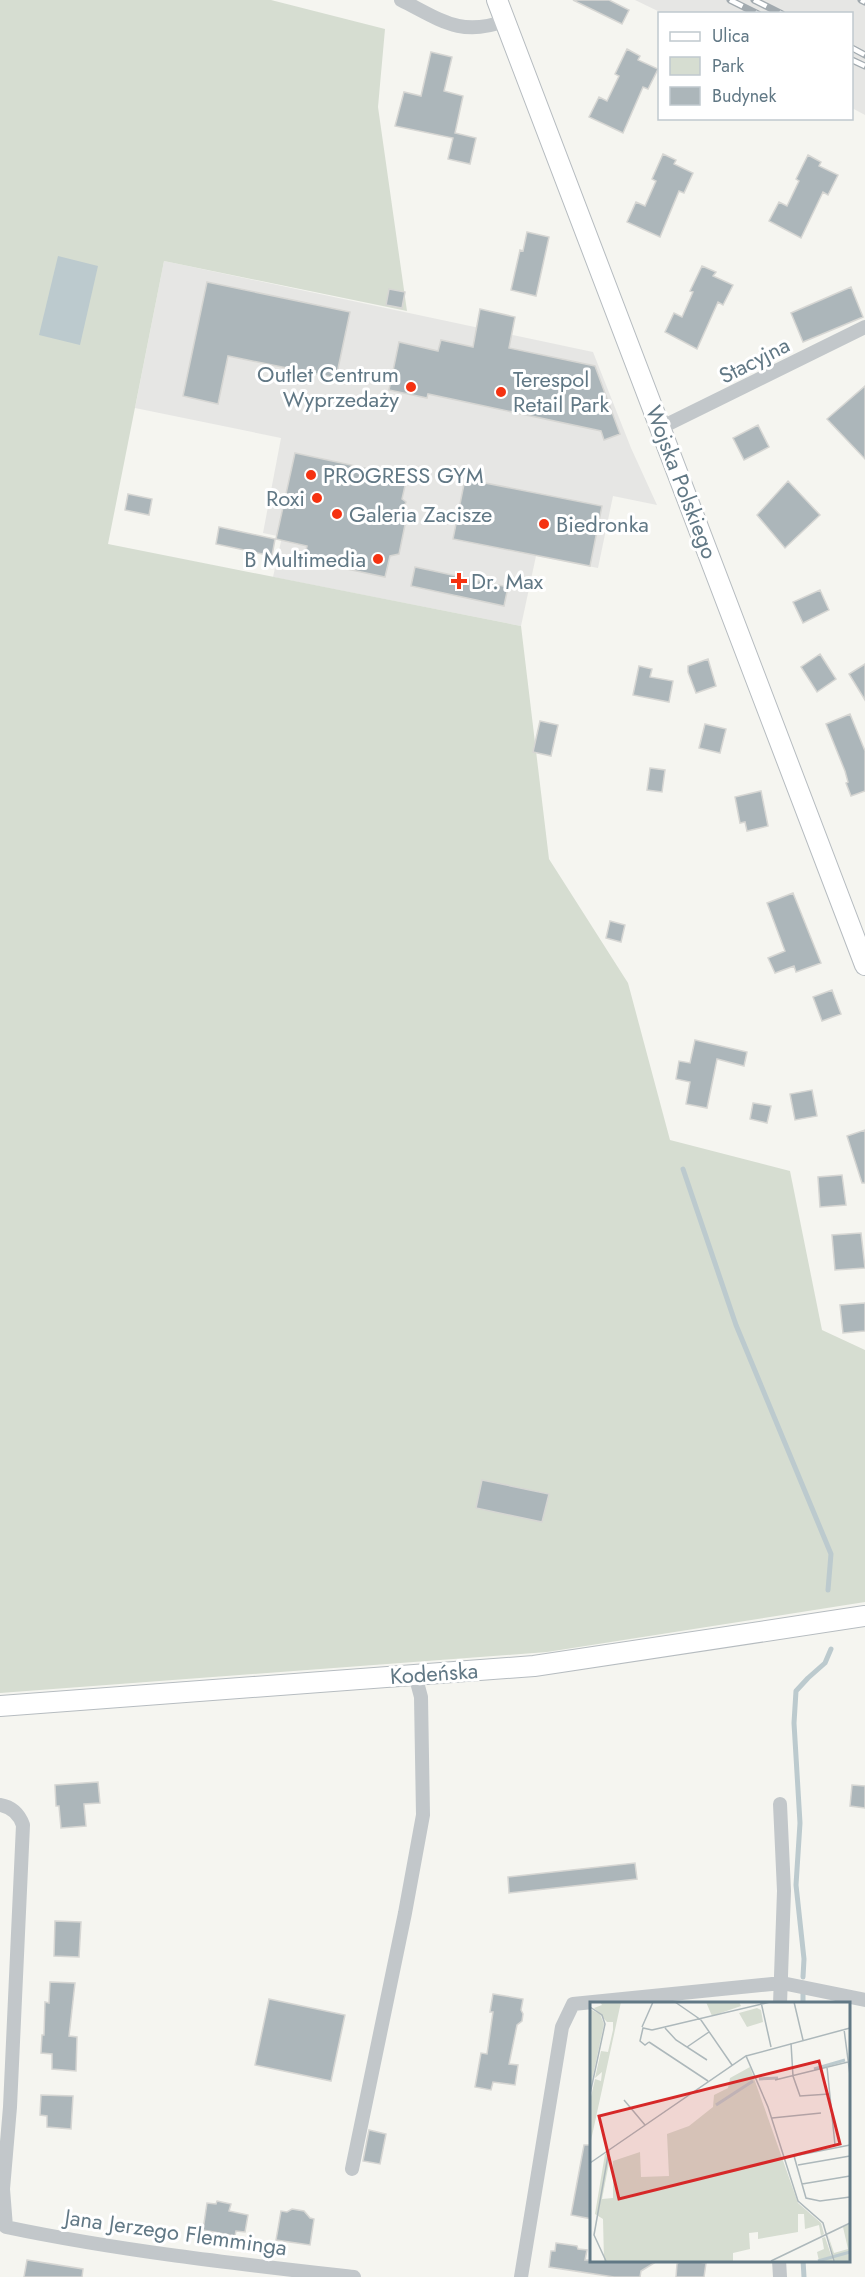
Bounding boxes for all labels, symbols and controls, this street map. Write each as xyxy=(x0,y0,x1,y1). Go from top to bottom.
legend xyxy=(658,12,853,120)
text: Ulica xyxy=(712,23,749,49)
text: Park xyxy=(712,53,744,79)
text: Budynek xyxy=(712,83,776,109)
street label: Stacyjna xyxy=(713,329,795,391)
place label: Outlet Centrum Wyprzedaży xyxy=(257,358,399,415)
place label: Terespol Retail Park xyxy=(513,363,609,420)
marker: Outlet Centrum Wyprzedaży xyxy=(404,380,418,394)
marker: Terespol Retail Park xyxy=(494,385,508,399)
street label: Wojska Polskiego xyxy=(638,401,726,563)
place label: PROGRESS GYM xyxy=(323,459,484,491)
marker: PROGRESS GYM xyxy=(304,468,318,482)
place label: Roxi xyxy=(266,482,305,514)
marker: Roxi xyxy=(310,491,324,505)
place label: Galeria Zacisze xyxy=(349,498,492,530)
marker: Galeria Zacisze xyxy=(330,507,344,521)
place label: Biedronka xyxy=(556,508,649,540)
marker: Biedronka xyxy=(537,517,551,531)
place label: B Multimedia xyxy=(244,543,366,575)
marker: B Multimedia xyxy=(371,552,385,566)
place label: Dr. Max xyxy=(471,565,544,597)
marker: Dr. Max xyxy=(452,574,466,588)
street label: Kodeńska xyxy=(389,1654,479,1692)
inset map xyxy=(590,2002,850,2262)
street label: Jana Jerzego Flemminga xyxy=(60,2200,289,2263)

